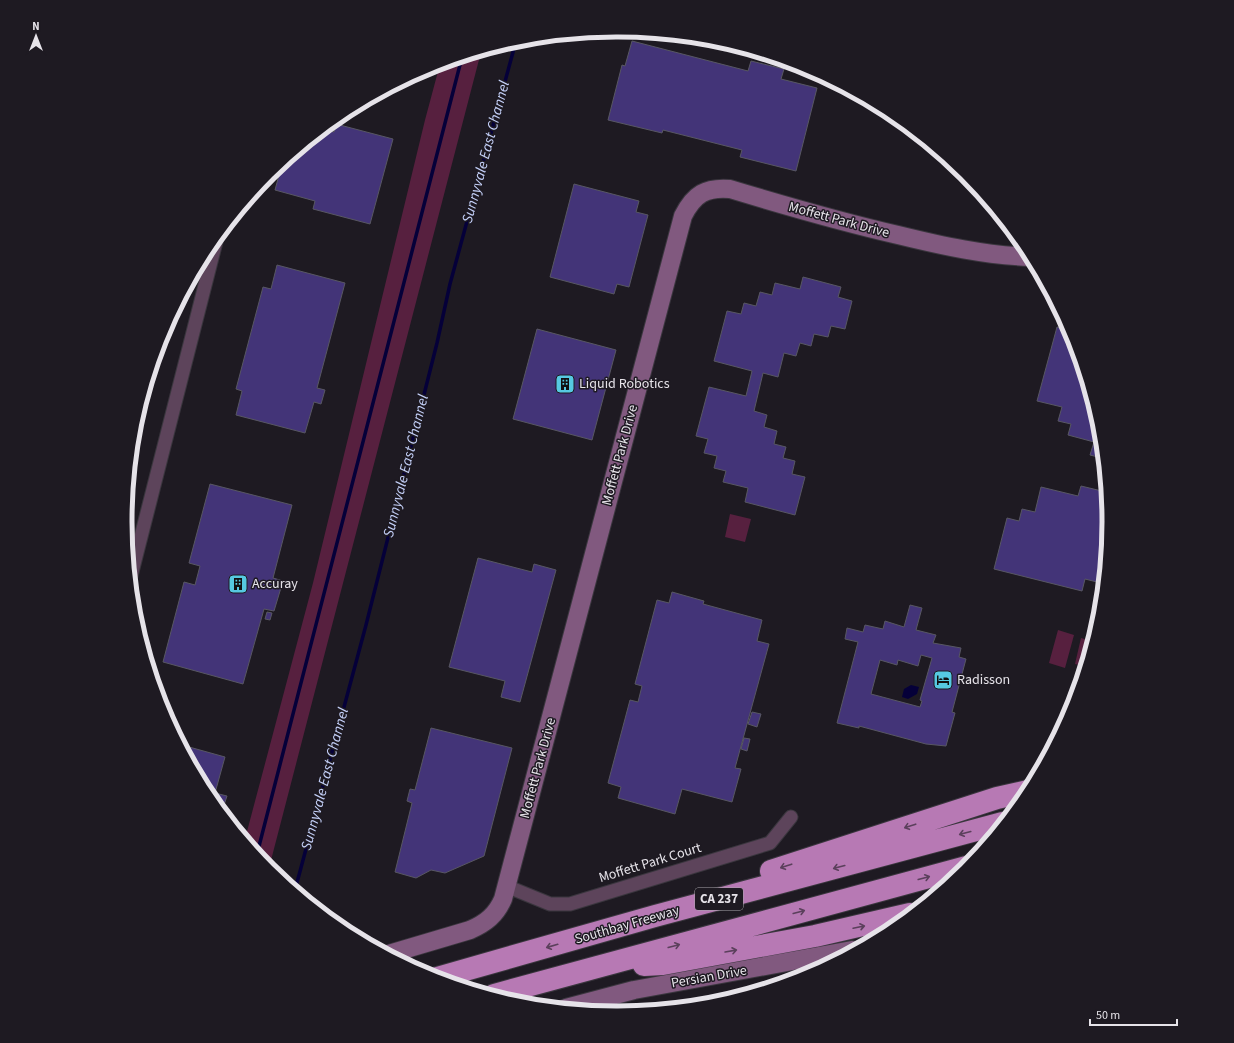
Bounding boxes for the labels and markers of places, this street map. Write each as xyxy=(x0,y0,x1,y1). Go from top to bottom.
building icon: Liquid Robotics xyxy=(554,373,576,395)
place label: Liquid Robotics xyxy=(579,374,670,394)
building icon: Accuray xyxy=(227,573,249,595)
place label: Accuray xyxy=(252,574,298,594)
hotel icon: Radisson xyxy=(932,669,954,691)
place label: Radisson xyxy=(957,670,1010,690)

